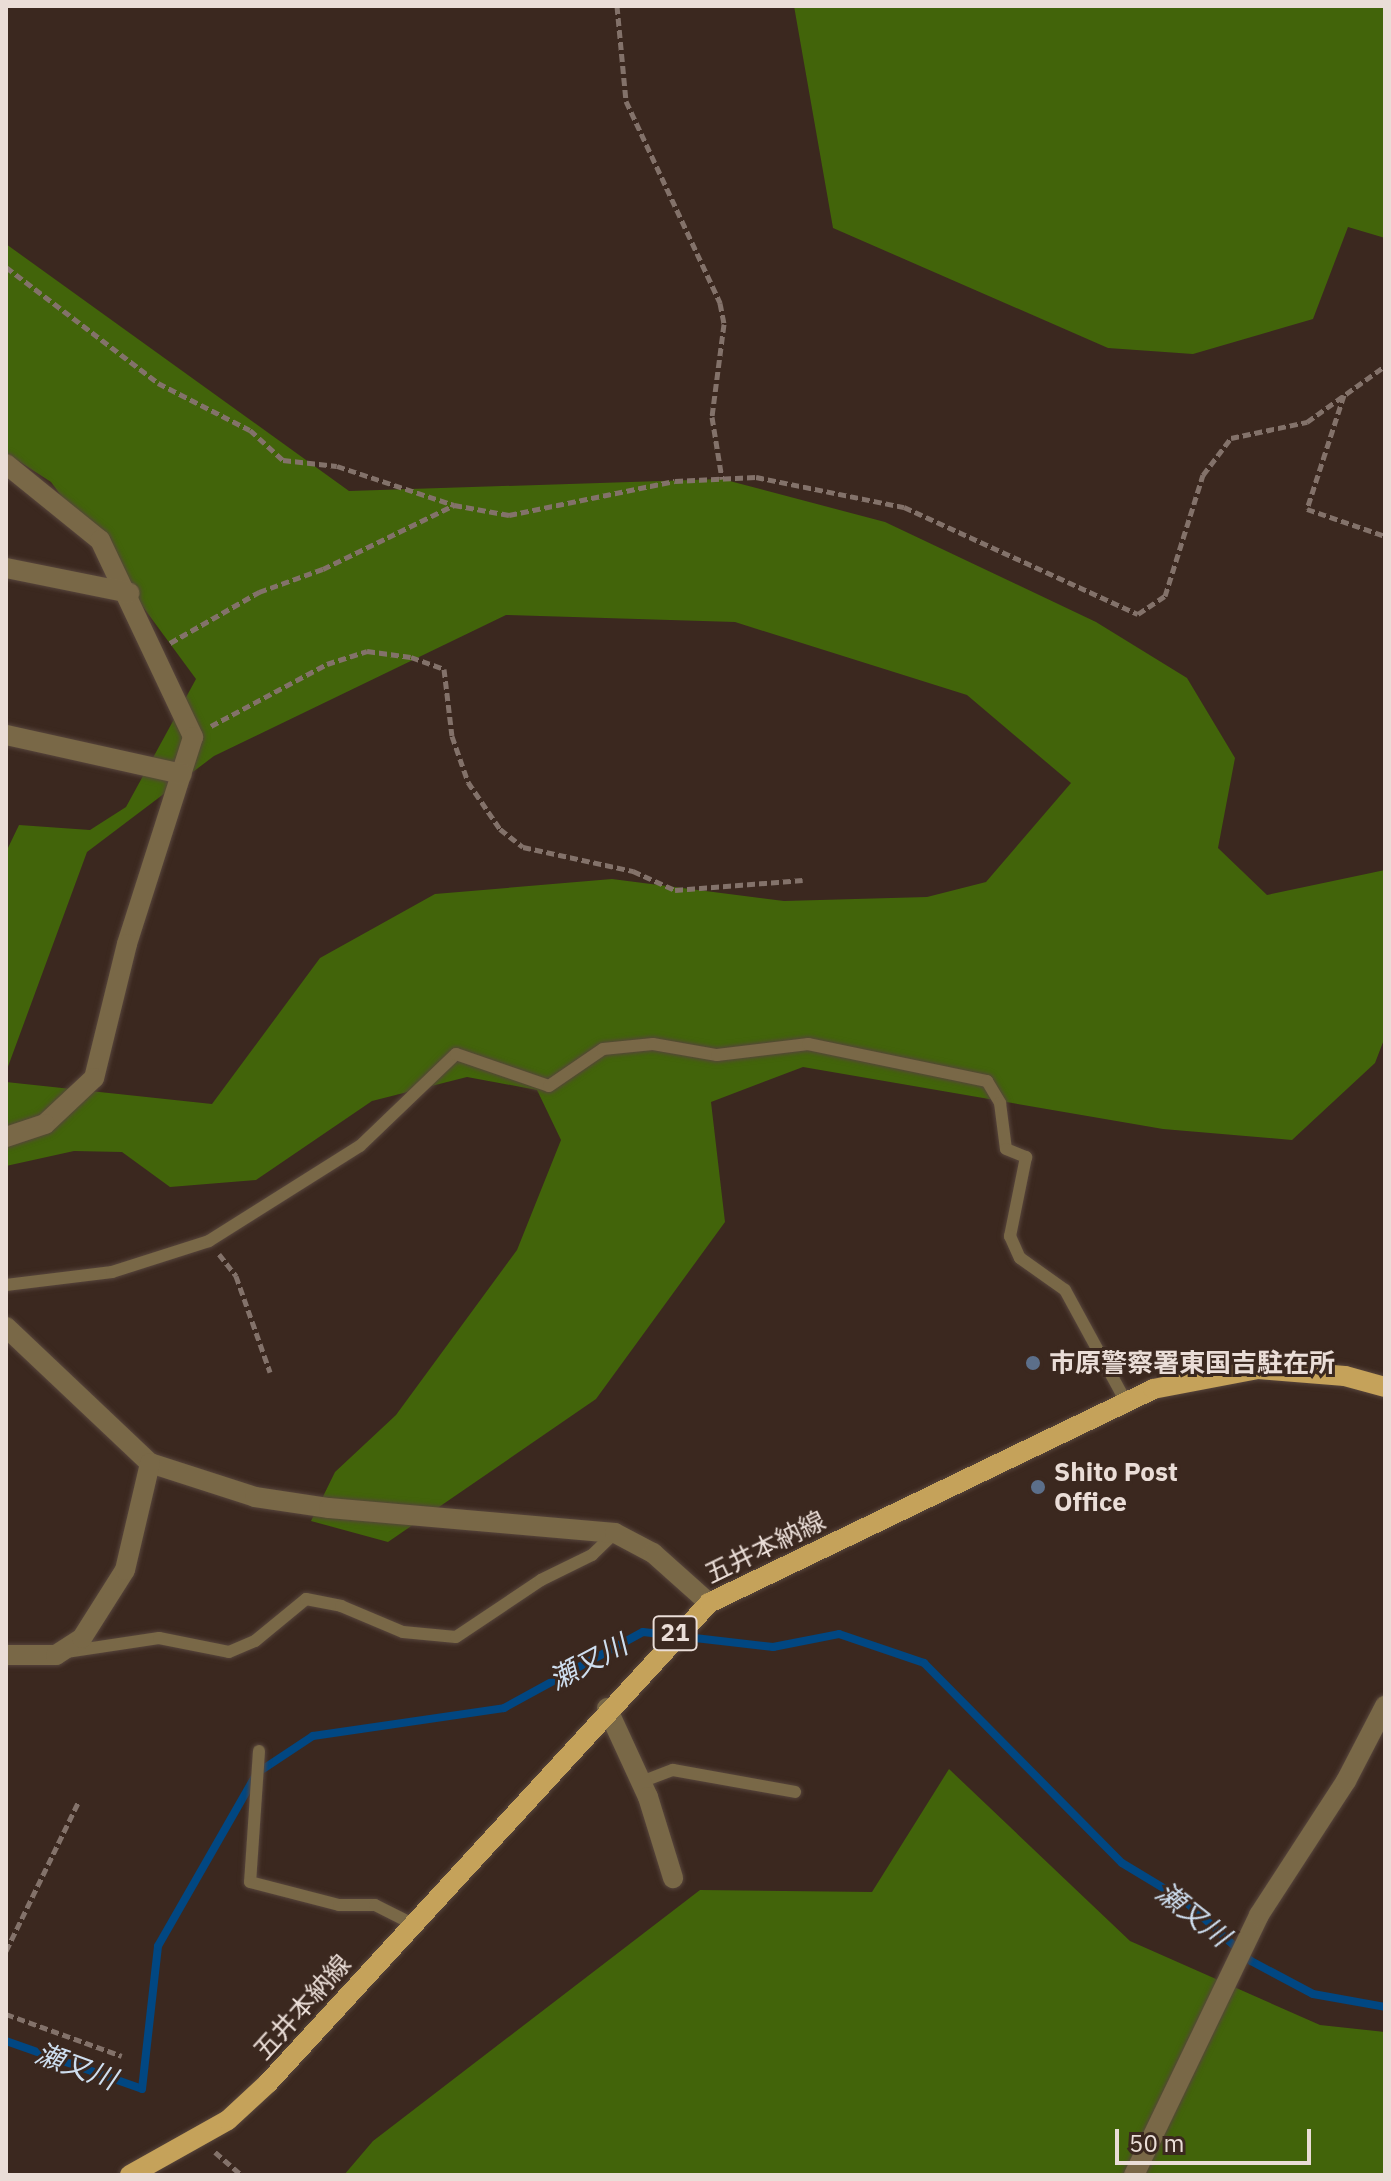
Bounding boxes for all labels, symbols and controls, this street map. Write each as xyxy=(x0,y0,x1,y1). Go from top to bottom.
place label: 市原警察署東国吉駐在所 xyxy=(1049,1347,1335,1379)
marker: 市原警察署東国吉駐在所 xyxy=(1024,1354,1042,1372)
place label: Shito Post Office xyxy=(1054,1456,1178,1518)
marker: Shito Post Office xyxy=(1029,1478,1047,1496)
street label: 五井本納線 xyxy=(700,1504,830,1590)
road number: 21 xyxy=(651,1613,699,1653)
water label: 瀬又川 xyxy=(543,1627,633,1697)
water label: 瀬又川 xyxy=(1150,1875,1236,1953)
street label: 五井本納線 xyxy=(247,1948,357,2066)
water label: 瀬又川 xyxy=(31,2036,121,2096)
scale bar xyxy=(1119,2113,1315,2163)
text: 50 m xyxy=(1129,2127,1184,2159)

